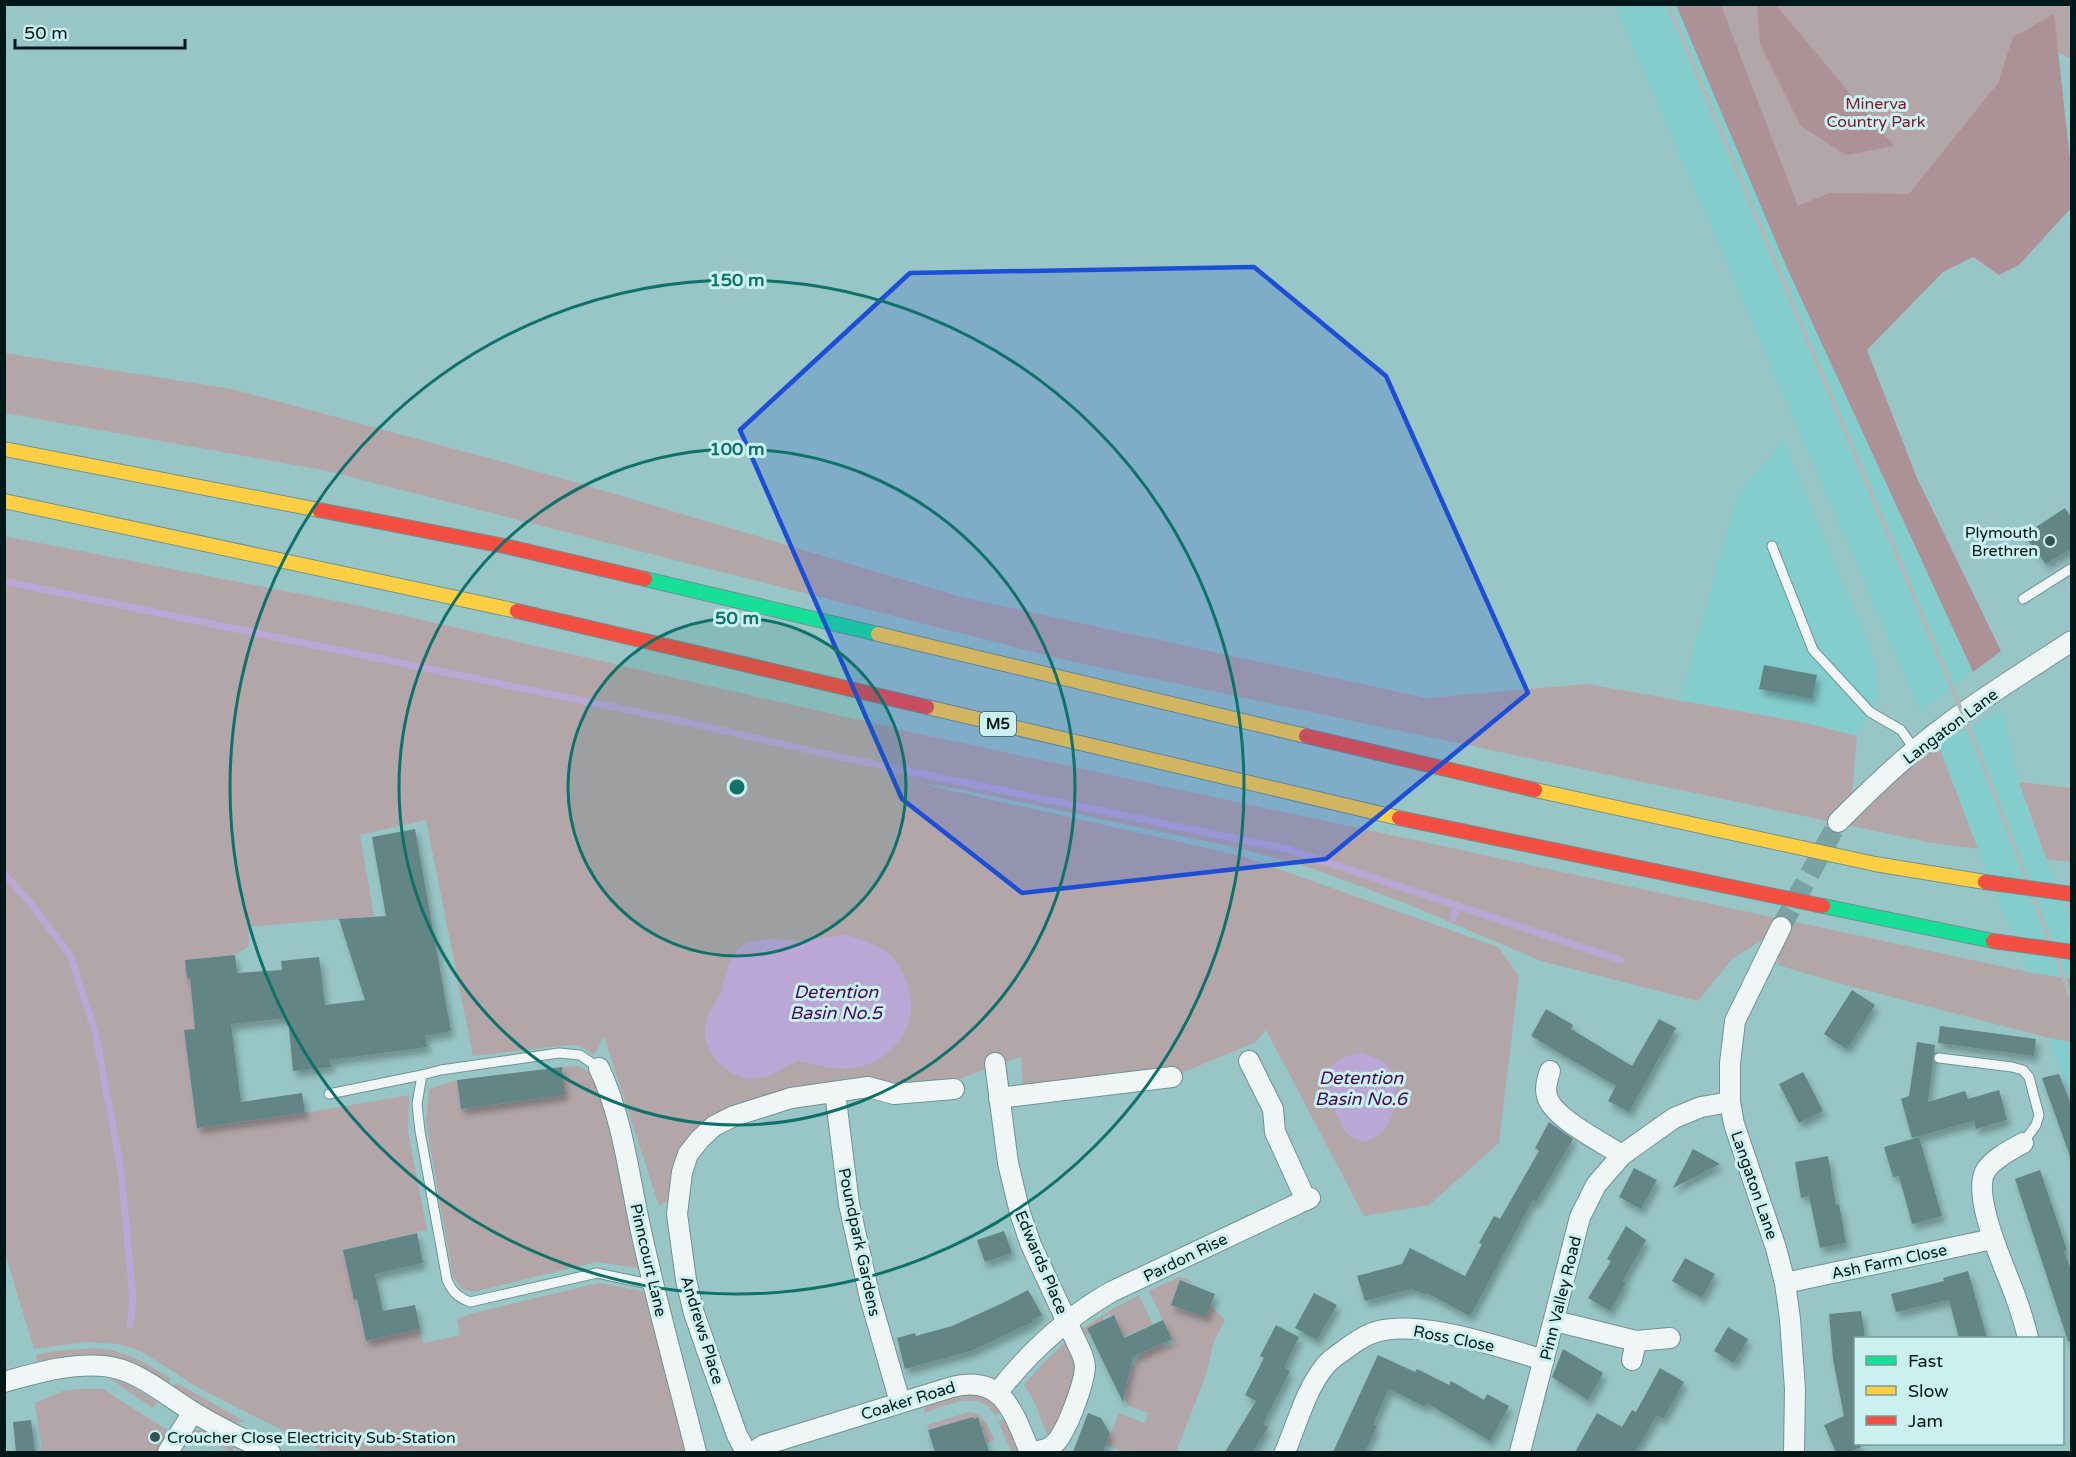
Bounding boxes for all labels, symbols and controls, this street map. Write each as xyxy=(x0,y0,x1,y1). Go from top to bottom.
scale bar xyxy=(15,12,184,50)
text: 50 m xyxy=(24,22,68,44)
park label: Minerva Country Park xyxy=(1826,94,1926,132)
text: 150 m xyxy=(709,269,765,291)
text: 100 m xyxy=(709,438,765,460)
place label: Plymouth Brethren xyxy=(1965,523,2038,561)
marker: Plymouth Brethren xyxy=(2043,534,2057,548)
text: 50 m xyxy=(715,607,759,629)
street label: Langaton Lane xyxy=(1899,685,2002,769)
road number: M5 xyxy=(980,712,1016,736)
centre of rings xyxy=(727,777,747,797)
water label: Detention Basin No.5 xyxy=(790,981,884,1024)
water label: Detention Basin No.6 xyxy=(1315,1067,1409,1110)
street label: Langaton Lane xyxy=(1726,1128,1782,1242)
street label: Poundpark Gardens xyxy=(833,1166,885,1318)
street label: Pinncourt Lane xyxy=(625,1202,671,1319)
street label: Edwards Place xyxy=(1010,1208,1072,1317)
street label: Pardon Rise xyxy=(1140,1229,1231,1287)
street label: Pinn Valley Road xyxy=(1536,1234,1586,1362)
street label: Ash Farm Close xyxy=(1830,1240,1949,1284)
street label: Andrews Place xyxy=(676,1274,728,1387)
street label: Ross Close xyxy=(1412,1321,1496,1357)
legend xyxy=(1854,1337,2064,1445)
text: Fast xyxy=(1908,1350,1943,1372)
street label: Coaker Road xyxy=(859,1377,958,1425)
text: Slow xyxy=(1908,1380,1949,1402)
text: Jam xyxy=(1908,1410,1943,1432)
place label: Croucher Close Electricity Sub-Station xyxy=(167,1428,456,1448)
marker: Croucher Close Electricity Sub-Station xyxy=(148,1430,162,1444)

